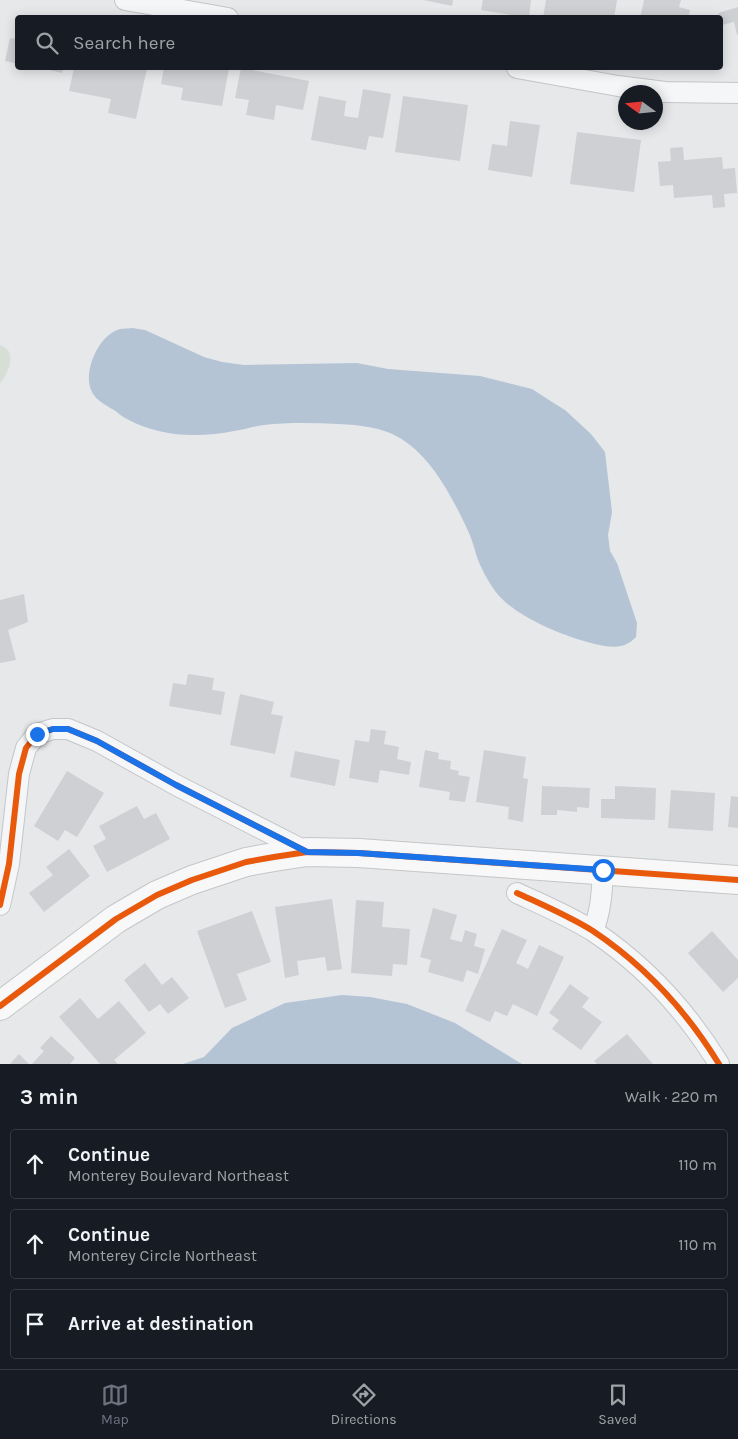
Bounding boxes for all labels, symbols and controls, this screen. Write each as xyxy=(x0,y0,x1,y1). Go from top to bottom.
search box xyxy=(15,15,723,70)
icon: search xyxy=(33,29,61,57)
text: Search here xyxy=(73,32,175,54)
north arrow xyxy=(618,85,663,130)
route end xyxy=(26,723,49,746)
route start xyxy=(592,859,615,882)
text: 3 min xyxy=(20,1085,78,1109)
text: Walk · 220 m xyxy=(625,1087,718,1106)
text: Continue xyxy=(68,1144,150,1166)
icon: ahead xyxy=(21,1150,49,1178)
text: 110 m xyxy=(678,1155,717,1174)
text: Monterey Boulevard Northeast xyxy=(68,1166,289,1185)
text: Continue xyxy=(68,1224,150,1246)
icon: ahead xyxy=(21,1230,49,1258)
text: 110 m xyxy=(678,1235,717,1254)
text: Monterey Circle Northeast xyxy=(68,1246,257,1265)
icon: arrive xyxy=(21,1310,49,1338)
text: Arrive at destination xyxy=(68,1313,254,1335)
tab: Map xyxy=(101,1381,129,1428)
tab: Directions xyxy=(331,1381,397,1428)
tab: Saved xyxy=(598,1381,637,1428)

